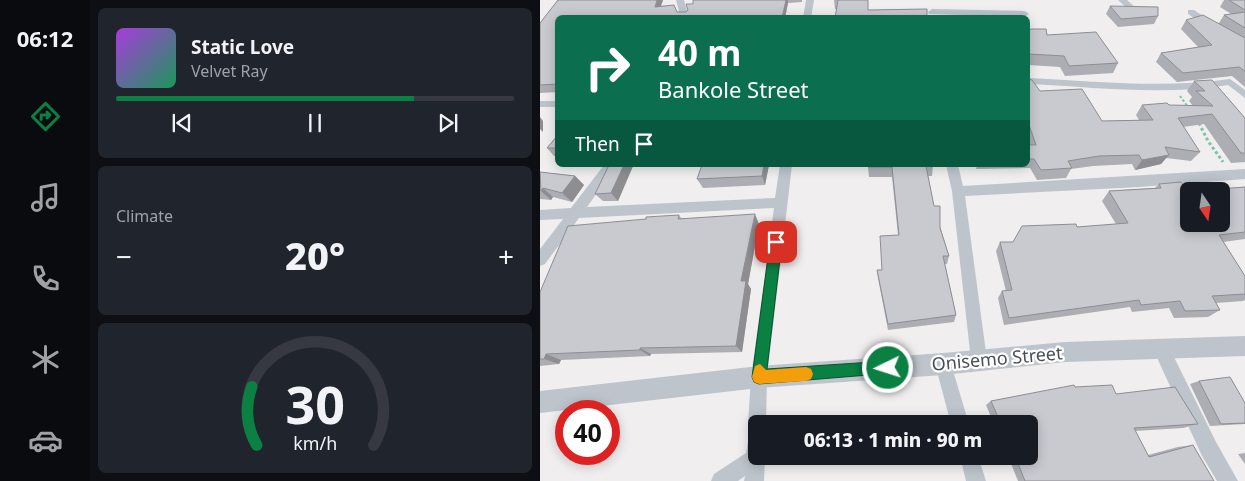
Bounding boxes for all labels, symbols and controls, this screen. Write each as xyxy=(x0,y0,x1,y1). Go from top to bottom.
text: 06:12 xyxy=(17,23,73,53)
text: 40 m xyxy=(658,29,741,76)
text: Static Love xyxy=(191,34,294,60)
icon: right xyxy=(575,35,640,100)
text: Velvet Ray xyxy=(191,60,268,82)
text: Bankole Street xyxy=(658,74,809,104)
icon: directions xyxy=(28,99,63,134)
icon: previous xyxy=(168,109,196,137)
icon: pause xyxy=(301,109,329,137)
icon: next xyxy=(434,109,462,137)
icon: arrive xyxy=(630,130,658,158)
text: Then xyxy=(575,131,620,157)
icon: music xyxy=(28,180,63,215)
north arrow xyxy=(1180,182,1230,232)
map controls xyxy=(1180,182,1230,232)
text: Climate xyxy=(116,205,173,227)
pin xyxy=(755,221,797,263)
icon: arrive xyxy=(762,228,790,256)
text: 20° xyxy=(285,229,345,281)
text: − xyxy=(116,237,132,275)
text: + xyxy=(498,237,514,275)
icon: phone xyxy=(28,261,63,296)
street label: Onisemo Street xyxy=(930,340,1064,376)
position arrow xyxy=(861,341,913,393)
icon: climate xyxy=(28,342,63,377)
text: 30 xyxy=(285,368,345,439)
speed limit sign: 40 xyxy=(555,400,620,465)
icon: car xyxy=(28,423,63,458)
text: 06:13 · 1 min · 90 m xyxy=(804,427,982,453)
text: km/h xyxy=(293,431,337,455)

